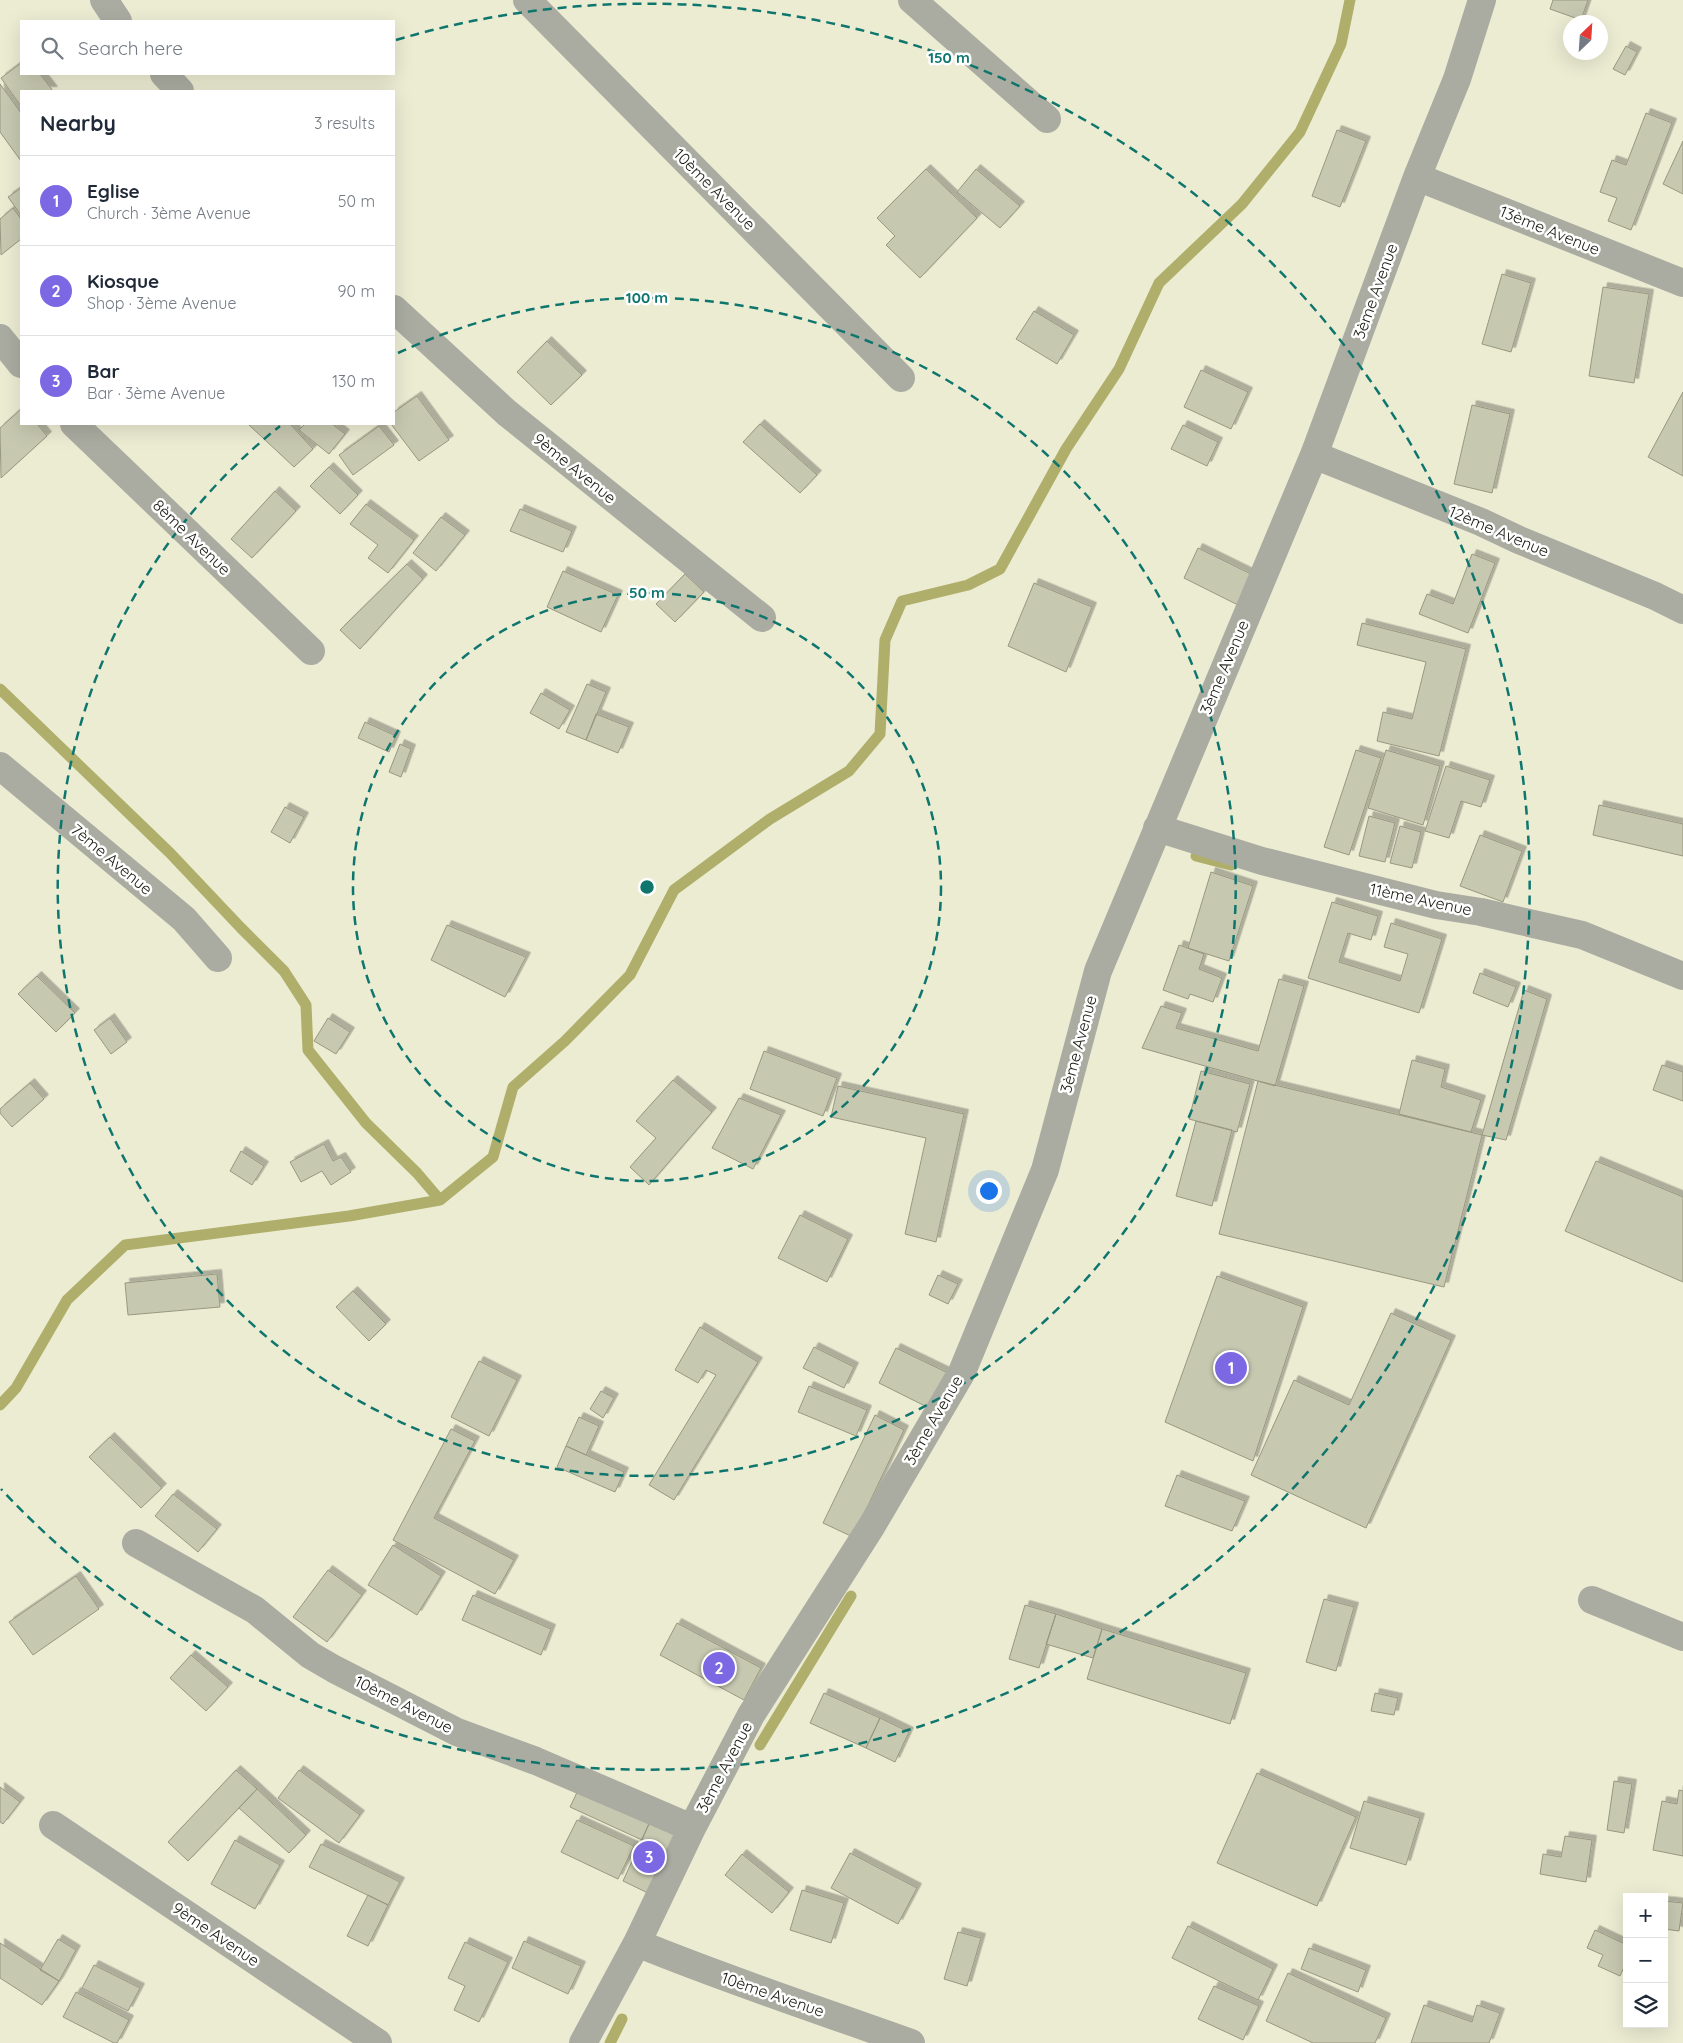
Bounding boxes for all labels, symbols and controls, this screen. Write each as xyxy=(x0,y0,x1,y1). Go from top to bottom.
north arrow xyxy=(1563,15,1608,60)
search box xyxy=(20,20,395,75)
icon: search xyxy=(38,34,66,62)
text: Search here xyxy=(78,36,183,60)
text: 150 m xyxy=(928,48,970,67)
text: Nearby xyxy=(40,110,116,136)
text: 3 results xyxy=(314,113,375,133)
street label: 10ème Avenue xyxy=(670,144,760,234)
text: Eglise xyxy=(87,179,140,203)
text: 1 xyxy=(53,191,59,211)
text: 50 m xyxy=(338,191,375,211)
street label: 13ème Avenue xyxy=(1497,201,1603,259)
text: Church · 3ème Avenue xyxy=(87,203,251,223)
street label: 3ème Avenue xyxy=(1348,241,1402,341)
text: Kiosque xyxy=(87,269,159,293)
text: 2 xyxy=(51,281,61,301)
text: 90 m xyxy=(338,281,375,301)
text: 100 m xyxy=(626,288,668,307)
text: Shop · 3ème Avenue xyxy=(87,293,236,313)
text: Bar xyxy=(87,359,120,383)
text: 3 xyxy=(52,371,60,391)
text: 130 m xyxy=(332,371,375,391)
text: Bar · 3ème Avenue xyxy=(87,383,225,403)
street label: 9ème Avenue xyxy=(530,429,620,507)
street label: 8ème Avenue xyxy=(149,495,235,579)
street label: 12ème Avenue xyxy=(1446,501,1552,561)
text: 50 m xyxy=(629,583,665,602)
street label: 3ème Avenue xyxy=(1195,617,1253,717)
street label: 7ème Avenue xyxy=(67,819,157,899)
centre of rings xyxy=(638,878,656,896)
street label: 11ème Avenue xyxy=(1368,878,1474,920)
street label: 3ème Avenue xyxy=(1055,993,1101,1095)
your location xyxy=(976,1178,1002,1204)
pin: 1 xyxy=(1215,1349,1247,1387)
street label: 3ème Avenue xyxy=(899,1372,967,1468)
pin: 2 xyxy=(703,1649,735,1687)
street label: 10ème Avenue xyxy=(352,1671,456,1737)
street label: 3ème Avenue xyxy=(692,1718,756,1816)
pin: 3 xyxy=(633,1838,665,1876)
map controls xyxy=(1623,1893,1668,2028)
button: + xyxy=(1623,1893,1668,1938)
street label: 9ème Avenue xyxy=(169,1898,263,1970)
button: − xyxy=(1623,1938,1668,1983)
street label: 10ème Avenue xyxy=(719,1967,827,2021)
button: layers xyxy=(1623,1983,1668,2028)

